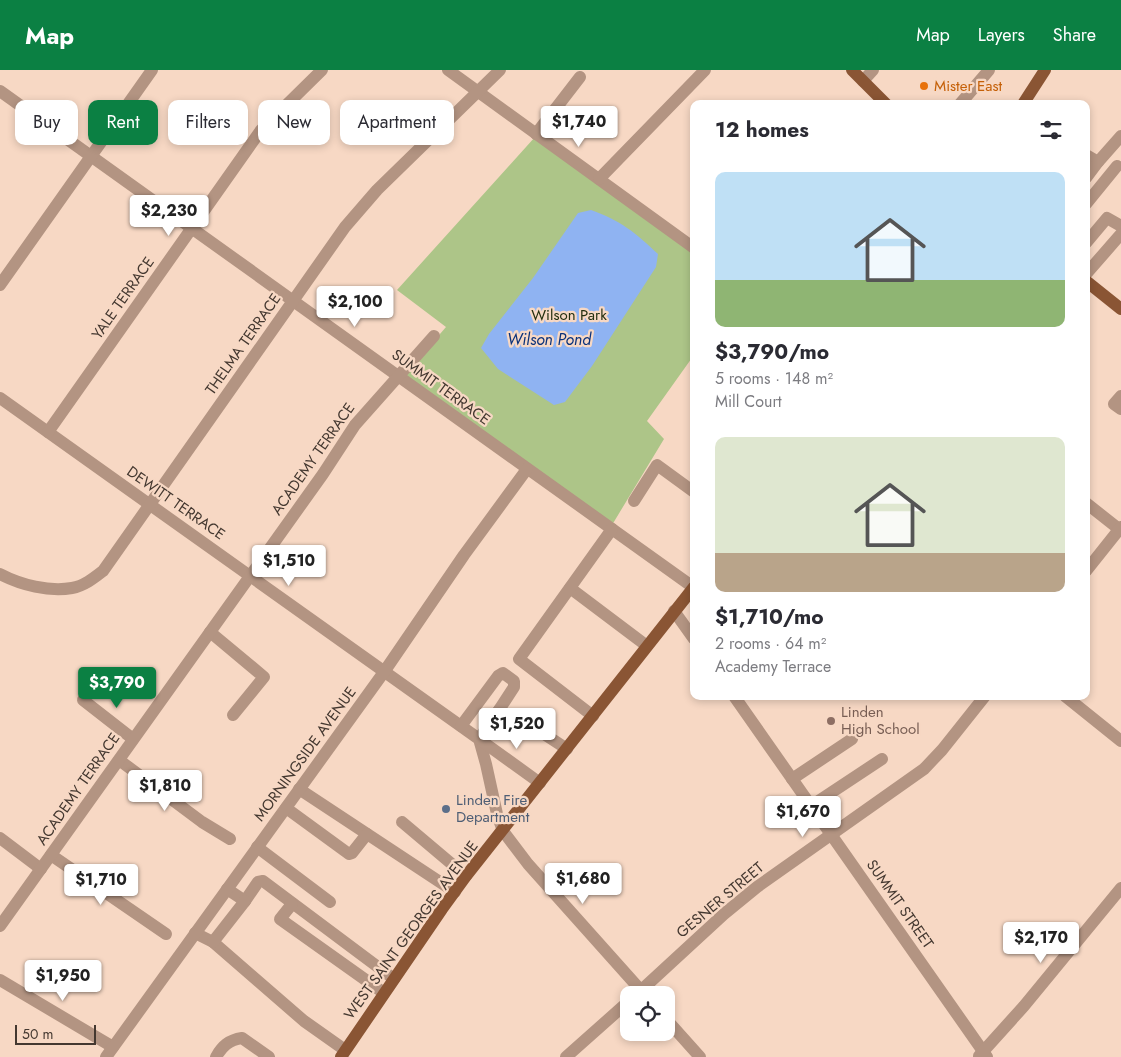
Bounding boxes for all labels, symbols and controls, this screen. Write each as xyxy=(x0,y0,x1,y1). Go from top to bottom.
text: Map xyxy=(25,18,74,53)
text: Map xyxy=(916,22,950,48)
text: Layers xyxy=(978,22,1025,48)
text: Share xyxy=(1053,22,1096,48)
place label: Mister East xyxy=(934,75,1003,97)
marker: Mister East xyxy=(918,80,930,92)
chip: Buy xyxy=(15,100,78,145)
chip: Rent xyxy=(88,100,158,145)
chip: Filters xyxy=(168,100,248,145)
chip: New xyxy=(258,100,330,145)
chip: Apartment xyxy=(340,100,454,145)
pin: $1,740 xyxy=(538,106,620,148)
text: $1,740 xyxy=(552,110,606,133)
text: 12 homes xyxy=(715,115,809,145)
icon: filters xyxy=(1037,116,1065,144)
pin: $2,230 xyxy=(128,194,210,237)
text: $2,230 xyxy=(141,199,197,222)
icon: home xyxy=(845,205,935,295)
street label: YALE TERRACE xyxy=(86,252,160,344)
pin: $2,100 xyxy=(314,286,396,328)
street label: THELMA TERRACE xyxy=(200,289,286,399)
text: $2,100 xyxy=(328,290,382,313)
park label: Wilson Park xyxy=(531,304,607,326)
water label: Wilson Pond xyxy=(507,328,592,351)
text: $3,790/mo xyxy=(715,337,829,367)
street label: SUMMIT TERRACE xyxy=(387,344,495,430)
text: 5 rooms · 148 m² xyxy=(715,367,833,390)
text: Mill Court xyxy=(715,390,782,413)
street label: ACADEMY TERRACE xyxy=(266,398,360,520)
street label: DEWITT TERRACE xyxy=(122,461,230,545)
icon: home xyxy=(845,470,935,560)
pin: $1,510 xyxy=(248,544,330,587)
text: $1,510 xyxy=(263,549,315,572)
text: $1,710/mo xyxy=(715,602,824,632)
text: 2 rooms · 64 m² xyxy=(715,632,826,655)
text: Academy Terrace xyxy=(715,655,831,678)
pin: $3,790 xyxy=(76,666,158,709)
text: $3,790 xyxy=(89,671,145,694)
street label: MORNINGSIDE AVENUE xyxy=(249,682,361,826)
place label: Linden High School xyxy=(841,701,920,740)
pin: $1,520 xyxy=(476,708,558,750)
text: $1,520 xyxy=(490,712,544,735)
marker: Linden High School xyxy=(825,715,837,727)
street label: ACADEMY TERRACE xyxy=(31,728,125,850)
pin: $1,810 xyxy=(124,770,206,812)
text: $1,810 xyxy=(139,774,191,797)
place label: Linden Fire Department xyxy=(456,789,530,828)
pin: $1,670 xyxy=(762,796,844,838)
text: $1,670 xyxy=(776,800,830,823)
marker: Linden Fire Department xyxy=(440,803,452,815)
street label: WEST SAINT GEORGES AVENUE xyxy=(339,836,483,1024)
street label: SUMMIT STREET xyxy=(861,855,939,953)
street label: GESNER STREET xyxy=(672,857,768,943)
pin: $1,680 xyxy=(542,862,624,905)
pin: $1,710 xyxy=(60,864,142,906)
text: $1,680 xyxy=(556,867,610,890)
text: $1,710 xyxy=(75,868,127,891)
pin: $2,170 xyxy=(1000,922,1082,964)
text: $2,170 xyxy=(1014,926,1068,949)
pin: $1,950 xyxy=(22,960,104,1002)
text: $1,950 xyxy=(36,964,90,987)
map controls xyxy=(620,986,675,1041)
button: locate xyxy=(620,986,675,1041)
scale bar xyxy=(15,1022,96,1045)
text: 50 m xyxy=(22,1024,53,1044)

